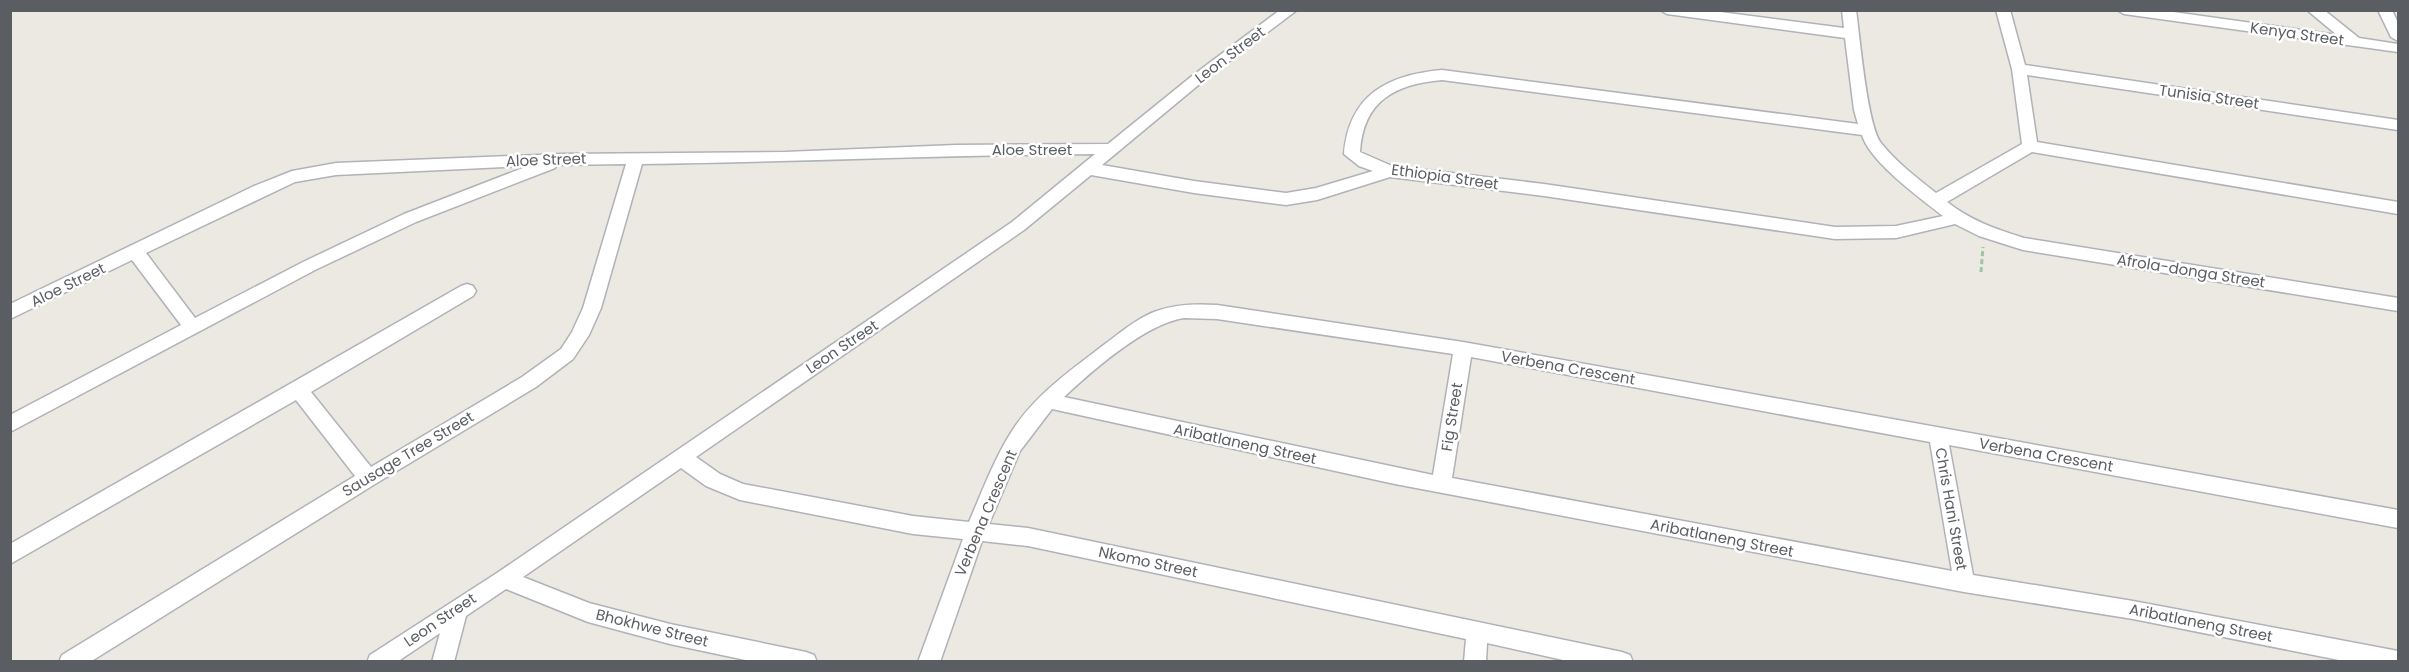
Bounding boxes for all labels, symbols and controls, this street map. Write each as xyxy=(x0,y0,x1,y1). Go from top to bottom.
street label: Kenya Street xyxy=(2249,17,2345,50)
street label: Leon Street xyxy=(1190,21,1269,88)
street label: Tunisia Street xyxy=(2158,79,2260,114)
street label: Aloe Street xyxy=(992,139,1072,160)
street label: Aloe Street xyxy=(505,148,587,171)
street label: Ethiopia Street xyxy=(1390,159,1500,194)
street label: Afrola-donga Street xyxy=(2115,248,2267,293)
street label: Aloe Street xyxy=(27,257,109,312)
street label: Leon Street xyxy=(801,315,882,378)
street label: Verbena Crescent xyxy=(1499,345,1637,390)
street label: Fig Street xyxy=(1436,381,1467,453)
street label: Sausage Tree Street xyxy=(338,406,478,501)
street label: Aribatlaneng Street xyxy=(1172,418,1318,469)
street label: Verbena Crescent xyxy=(1977,432,2115,477)
street label: Verbena Crescent xyxy=(949,446,1022,580)
street label: Chris Hani Street xyxy=(1930,446,1973,572)
street label: Aribatlaneng Street xyxy=(1649,513,1796,562)
street label: Nkomo Street xyxy=(1097,541,1200,582)
street label: Leon Street xyxy=(399,588,480,651)
street label: Aribatlaneng Street xyxy=(2128,598,2275,647)
street label: Bhokhwe Street xyxy=(594,603,711,652)

